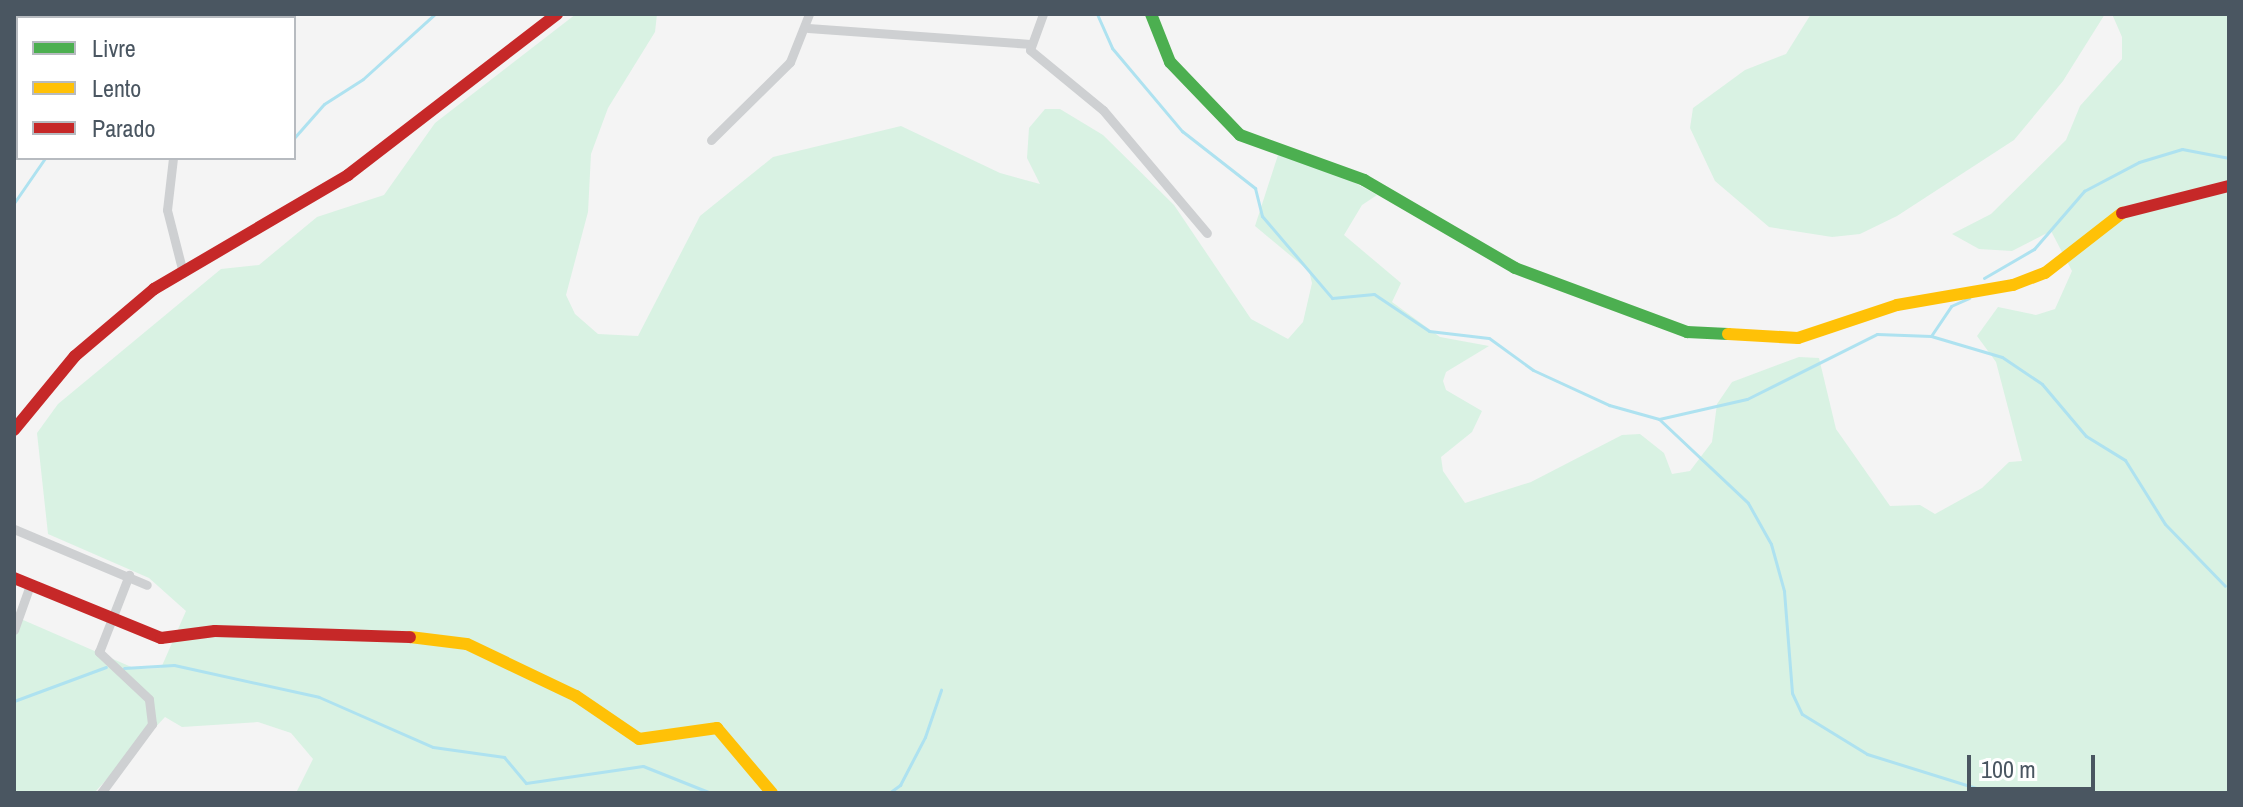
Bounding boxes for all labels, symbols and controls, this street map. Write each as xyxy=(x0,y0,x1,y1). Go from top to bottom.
legend xyxy=(16,16,296,160)
text: Livre xyxy=(92,32,136,64)
text: Lento xyxy=(92,72,141,104)
text: Parado xyxy=(92,112,155,144)
scale bar xyxy=(1971,739,2099,789)
text: 100 m xyxy=(1981,753,2036,785)

